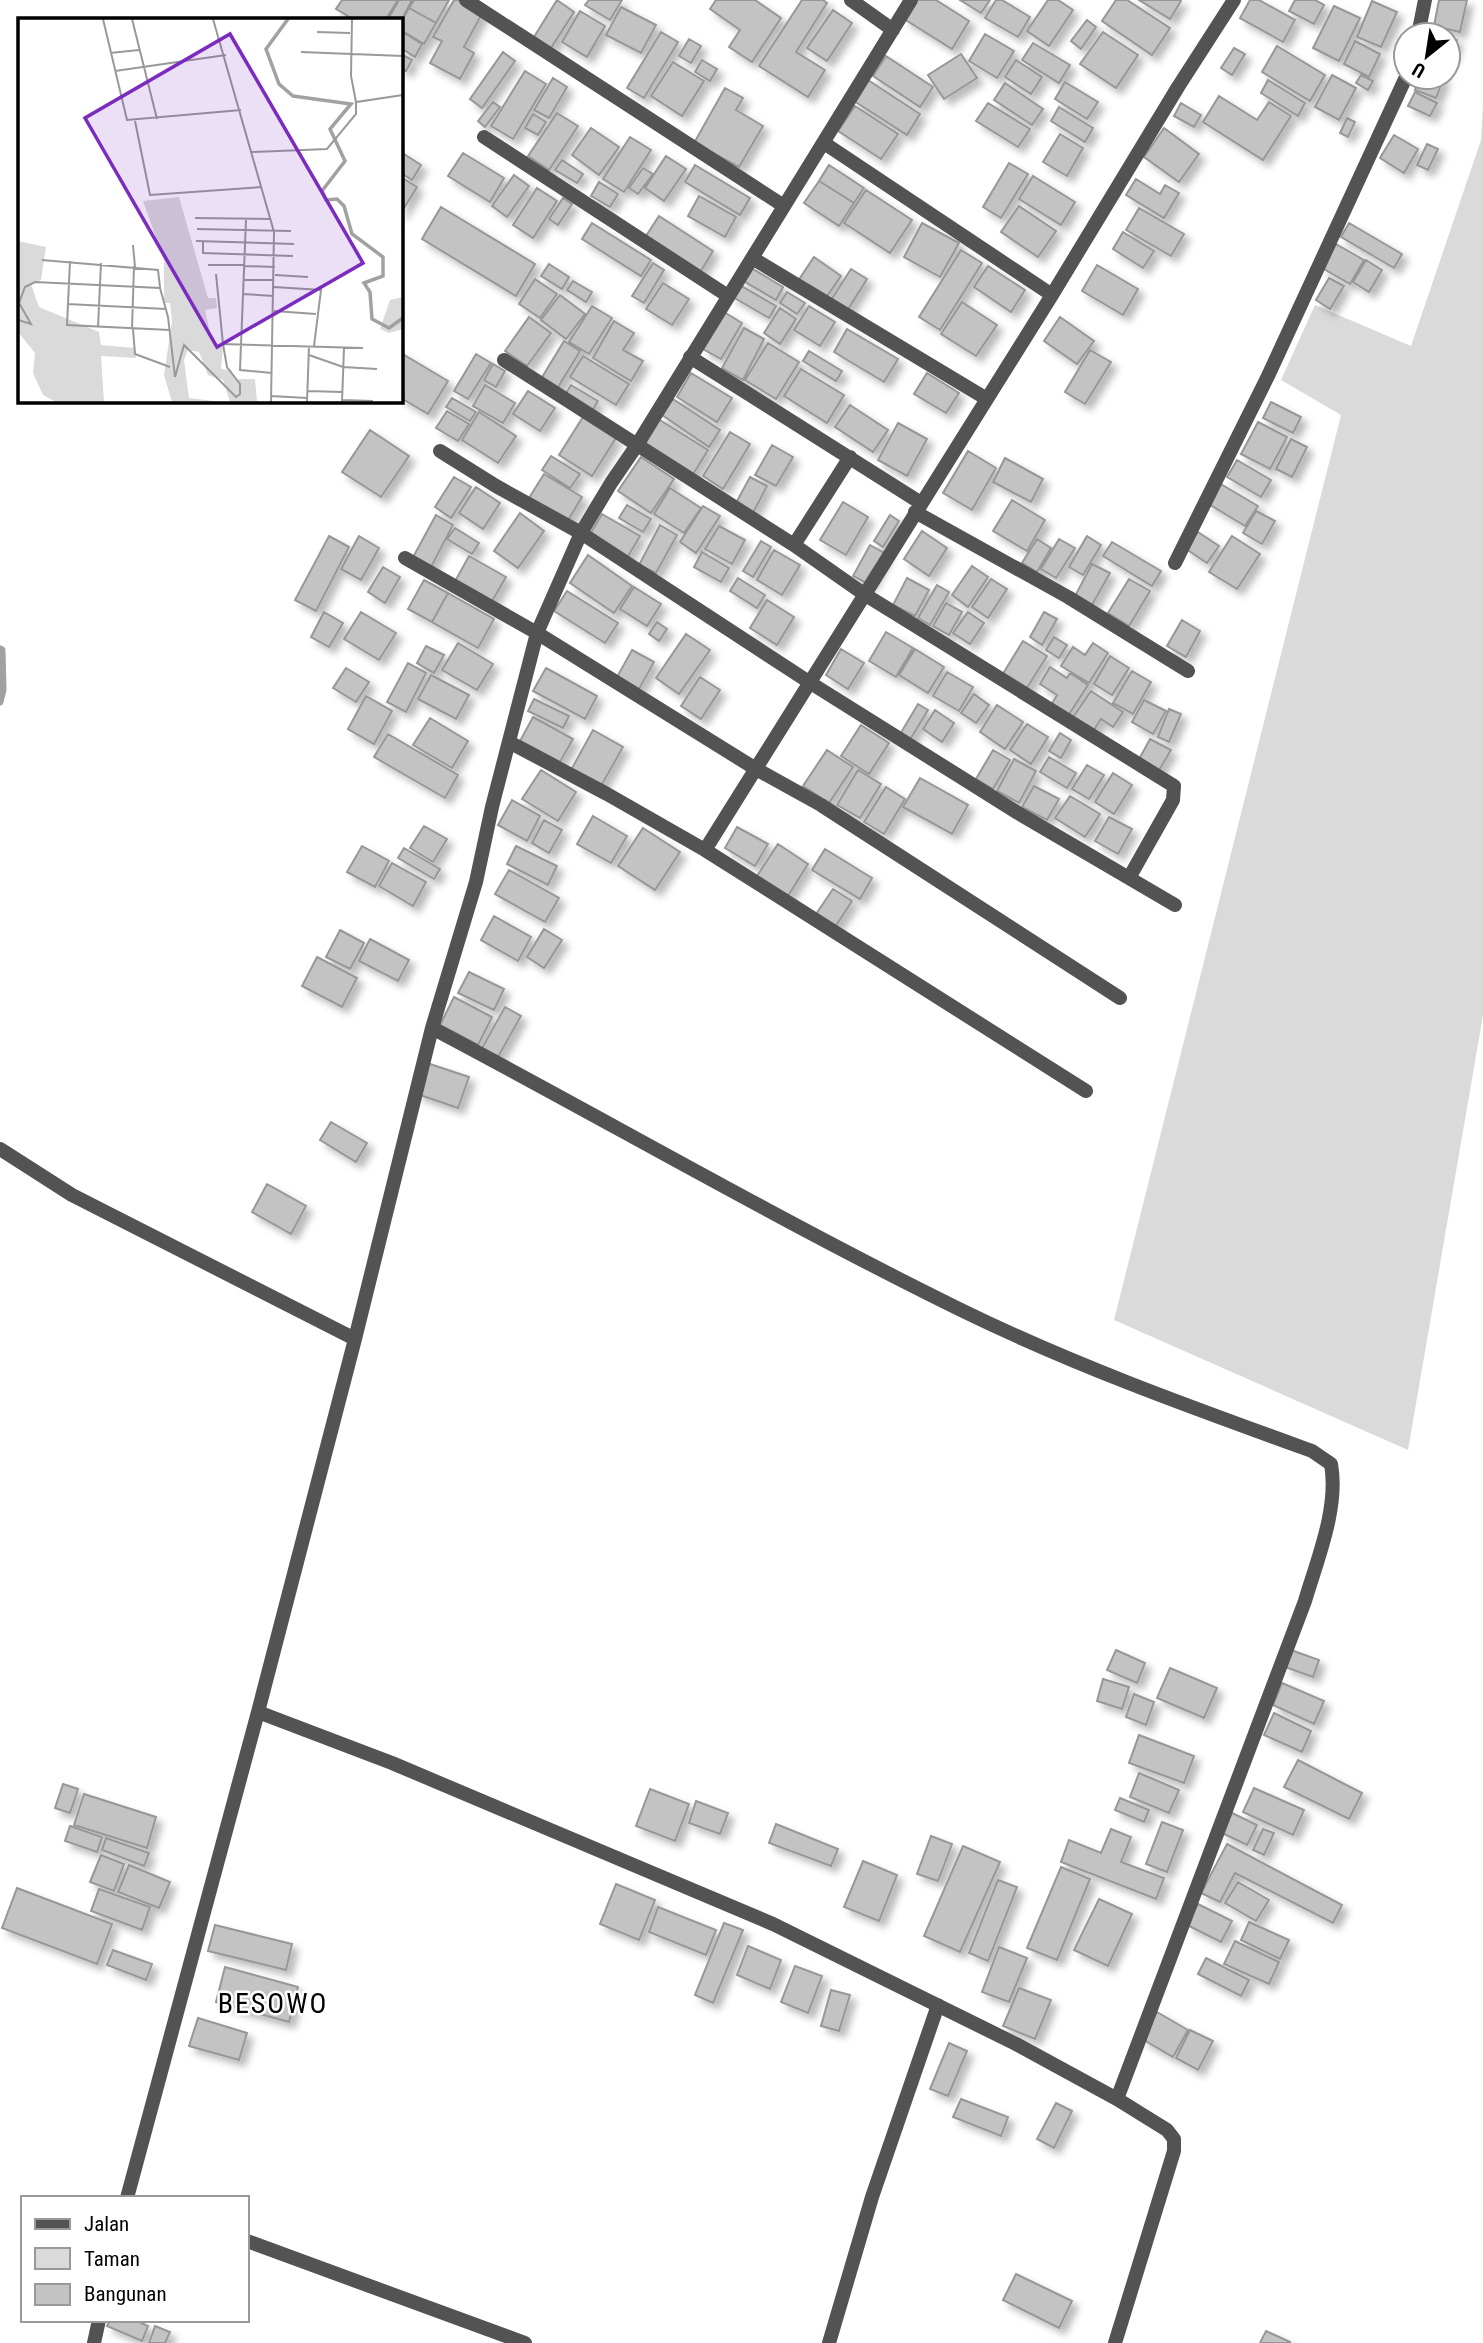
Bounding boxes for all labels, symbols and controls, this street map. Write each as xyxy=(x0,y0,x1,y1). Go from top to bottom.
inset map xyxy=(18,18,402,402)
north arrow xyxy=(1392,21,1462,91)
text: U xyxy=(1408,58,1429,83)
district label: BESOWO xyxy=(218,1987,328,2020)
legend xyxy=(21,2196,248,2322)
text: Jalan xyxy=(84,2212,129,2236)
text: Taman xyxy=(84,2247,140,2271)
text: Bangunan xyxy=(84,2282,167,2306)

